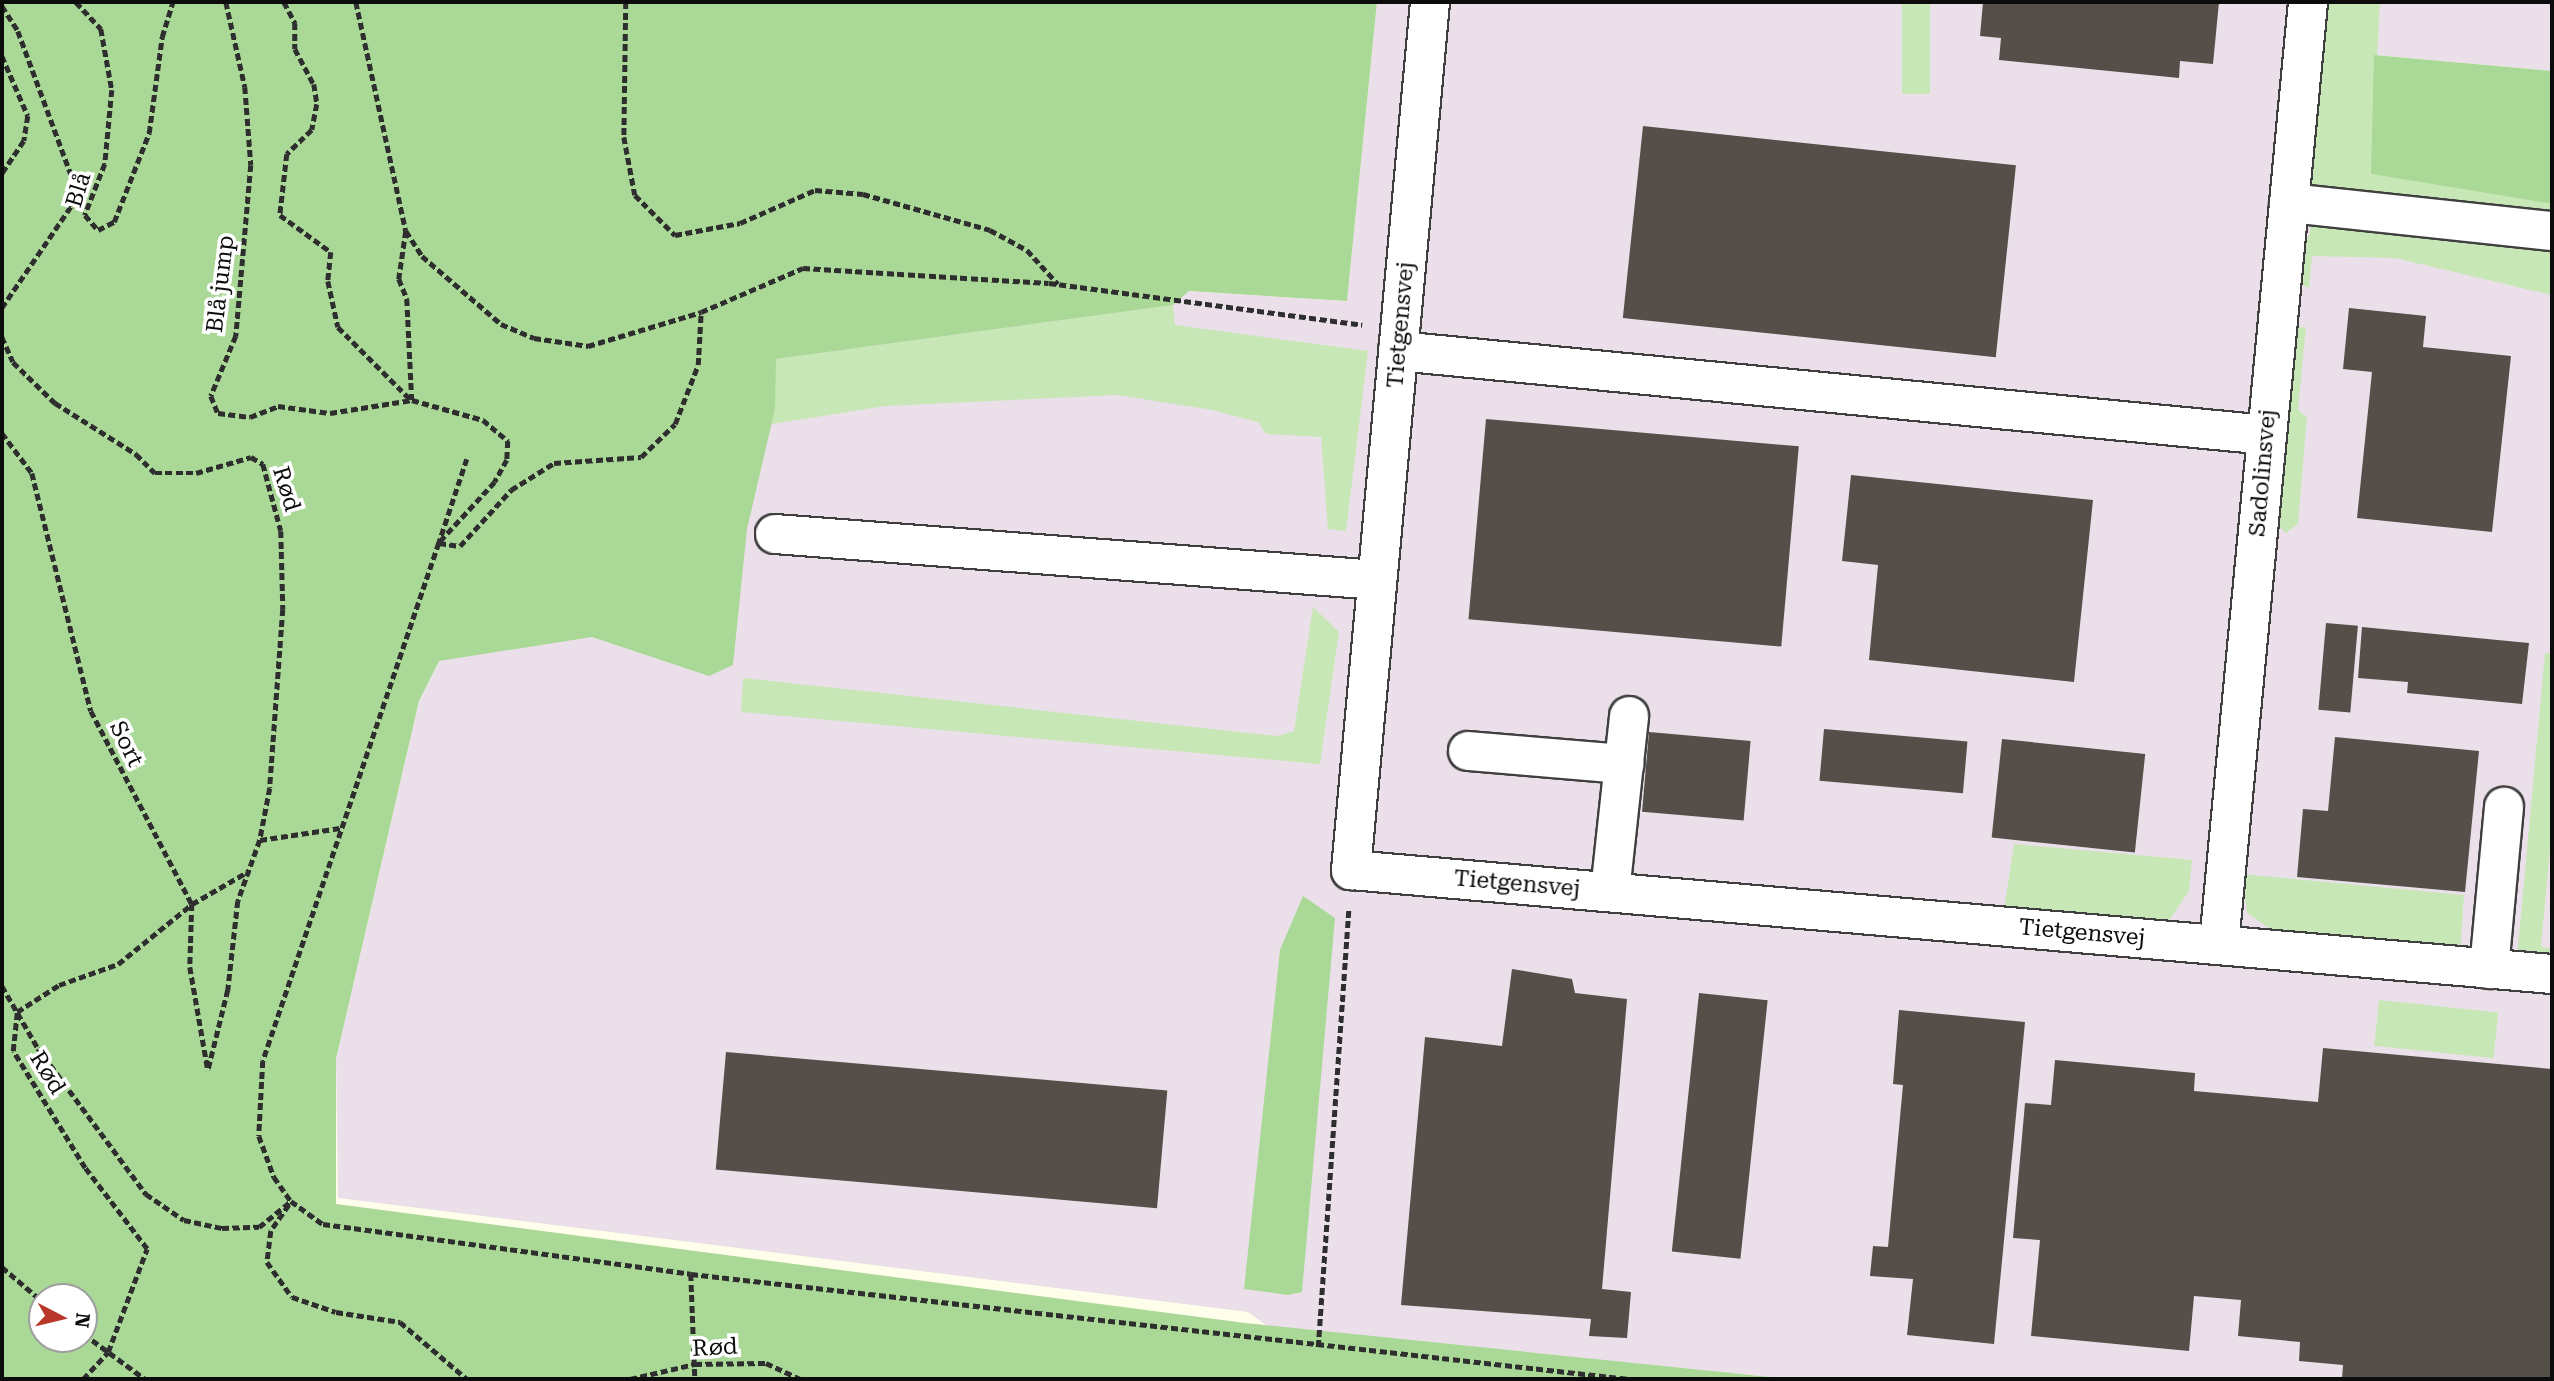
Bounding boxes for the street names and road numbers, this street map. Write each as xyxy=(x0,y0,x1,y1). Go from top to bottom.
street label: Blå xyxy=(61,169,97,211)
street label: Blå jump xyxy=(201,234,241,334)
street label: Tietgensvej xyxy=(1382,261,1420,389)
street label: Sadolinsvej xyxy=(2244,408,2282,538)
street label: Rød xyxy=(266,463,306,515)
street label: Sort xyxy=(103,717,149,771)
street label: Tietgensvej xyxy=(1453,865,1581,903)
street label: Tietgensvej xyxy=(2018,914,2146,952)
street label: Rød xyxy=(23,1046,71,1100)
street label: Rød xyxy=(692,1333,738,1363)

